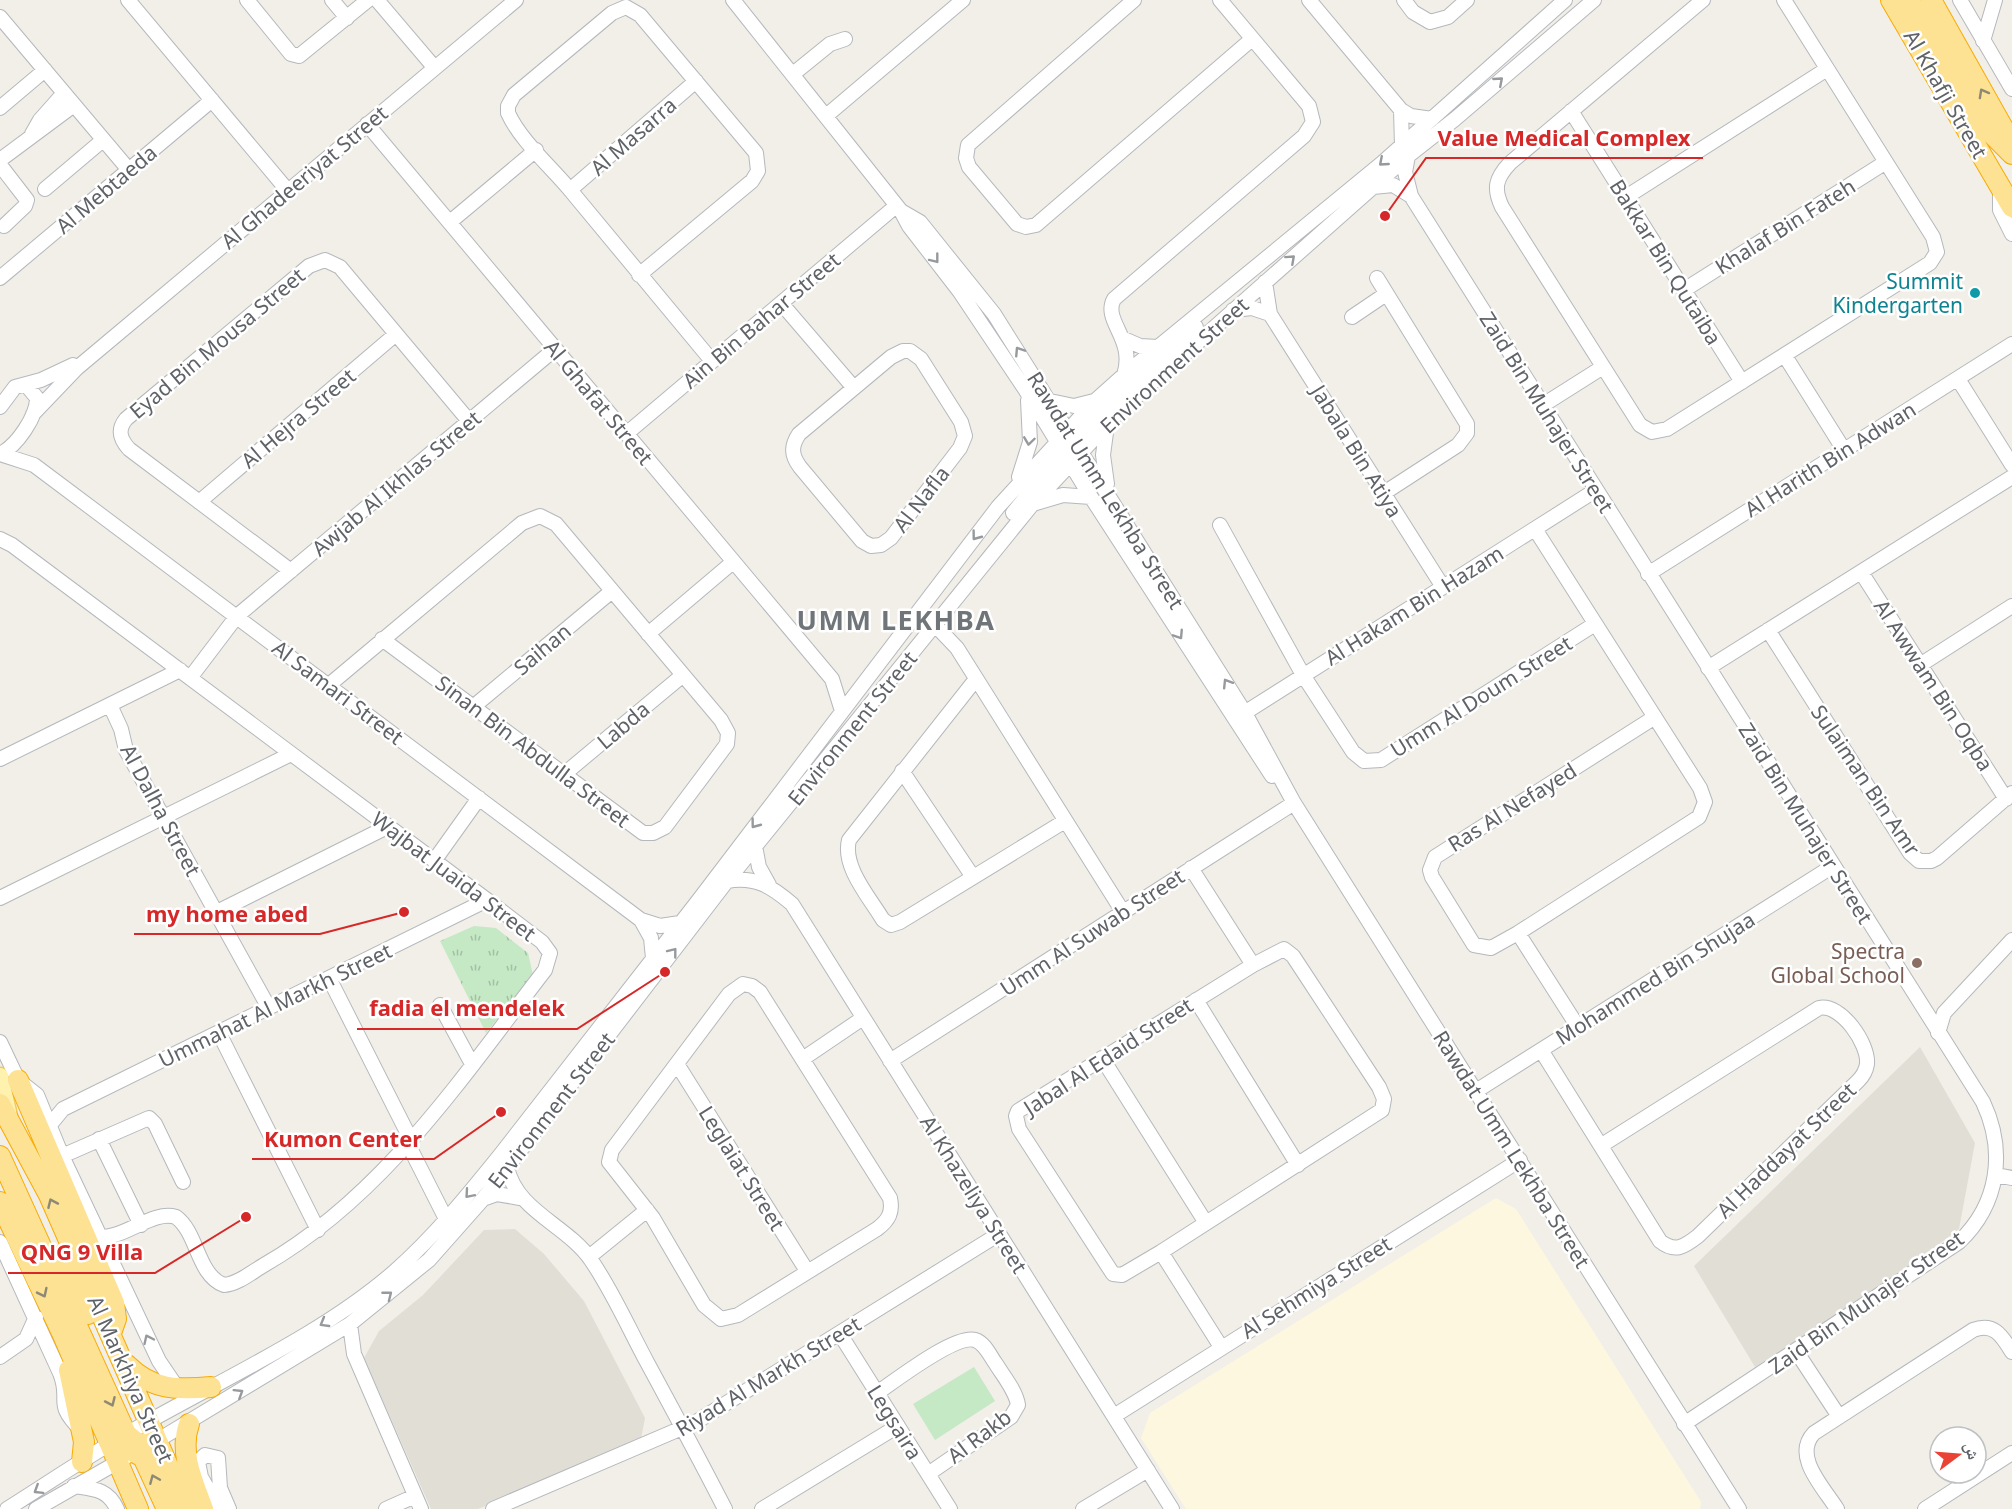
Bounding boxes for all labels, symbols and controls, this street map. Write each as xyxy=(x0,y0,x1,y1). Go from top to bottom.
street label: Al Khafji Street xyxy=(1898,25,1994,164)
one-way arrow xyxy=(1492,77,1503,88)
one-way arrow xyxy=(1979,89,1990,99)
street label: Al Masarra xyxy=(584,91,682,181)
street label: Al Ghadeeriyat Street xyxy=(215,99,393,255)
callout: Value Medical Complex xyxy=(1426,118,1703,158)
text: Value Medical Complex xyxy=(1437,122,1691,152)
street label: Al Mebtaeda xyxy=(50,138,162,240)
one-way arrow xyxy=(1379,155,1390,166)
street label: Khalaf Bin Fateh xyxy=(1710,172,1860,280)
street label: Bakkar Bin Qutaiba xyxy=(1604,174,1728,350)
street label: Ain Bin Bahar Street xyxy=(676,245,846,394)
one-way arrow xyxy=(927,253,938,264)
one-way arrow xyxy=(1284,256,1295,267)
street label: Eyad Bin Mousa Street xyxy=(123,261,311,425)
place label: Summit Kindergarten xyxy=(1833,267,1963,319)
marker: Summit Kindergarten xyxy=(1968,286,1982,300)
street label: Environment Street xyxy=(1094,290,1255,439)
street label: Zaid Bin Muhajer Street xyxy=(1474,306,1621,518)
street label: Al Ghafat Street xyxy=(538,334,660,471)
one-way arrow xyxy=(1015,347,1026,358)
street label: Al Hejra Street xyxy=(235,362,361,474)
street label: Rawdat Umm Lekhba Street xyxy=(1021,366,1191,614)
street label: Jabala Bin Atiya xyxy=(1304,378,1409,523)
street label: Al Harith Bin Adwan xyxy=(1739,395,1921,523)
street label: Awjab Al Ikhlas Street xyxy=(306,404,487,562)
one-way arrow xyxy=(1024,436,1036,446)
street label: Al Nafla xyxy=(886,460,956,538)
one-way arrow xyxy=(972,529,983,540)
street label: Al Hakam Bin Hazam xyxy=(1319,539,1509,671)
street label: Al Awwam Bin Oqba xyxy=(1868,594,2000,776)
district label: UMM LEKHBA xyxy=(797,601,995,638)
street label: Saihan xyxy=(508,617,576,681)
street label: Umm Al Doum Street xyxy=(1385,628,1577,763)
one-way arrow xyxy=(1171,629,1183,639)
street label: Al Samari Street xyxy=(267,634,410,751)
street label: Environment Street xyxy=(781,645,923,811)
street label: Sinan Bin Abdulla Street xyxy=(430,669,636,834)
one-way arrow xyxy=(1222,679,1234,689)
street label: Labda xyxy=(591,695,655,755)
street label: Sulaiman Bin Amr xyxy=(1805,699,1927,861)
street label: Zaid Bin Muhajer Street xyxy=(1733,717,1880,929)
street label: Al Dalha Street xyxy=(114,739,208,881)
street label: Ras Al Nefayed xyxy=(1442,756,1582,858)
street label: Wajbat Juaida Street xyxy=(366,805,542,947)
one-way arrow xyxy=(752,817,763,828)
street label: Umm Al Suwab Street xyxy=(995,862,1190,1002)
callout: my home abed xyxy=(134,894,320,934)
text: my home abed xyxy=(146,898,308,928)
street label: Mohammed Bin Shujaa xyxy=(1550,905,1760,1051)
street label: Ummahat Al Markh Street xyxy=(154,936,397,1074)
place label: Spectra Global School xyxy=(1771,937,1905,989)
one-way arrow xyxy=(666,948,677,959)
marker: Spectra Global School xyxy=(1910,956,1924,970)
callout: fadia el mendelek xyxy=(357,989,577,1029)
street label: Jabal Al Edaid Street xyxy=(1016,991,1198,1122)
text: fadia el mendelek xyxy=(369,992,565,1022)
street label: Rawdat Umm Lekhba Street xyxy=(1427,1025,1597,1273)
street label: Environment Street xyxy=(481,1026,621,1194)
street label: Al Haddayat Street xyxy=(1710,1076,1862,1224)
street label: Leglaiat Street xyxy=(693,1100,792,1236)
street label: Al Khazeliya Street xyxy=(914,1110,1034,1279)
callout: Kumon Center xyxy=(252,1119,434,1159)
text: Kumon Center xyxy=(264,1123,422,1153)
one-way arrow xyxy=(465,1187,476,1198)
one-way arrow xyxy=(48,1199,60,1210)
street label: Zaid Bin Muhajer Street xyxy=(1763,1224,1969,1380)
street label: Al Sehmiya Street xyxy=(1236,1229,1397,1345)
callout: QNG 9 Villa xyxy=(8,1233,155,1273)
text: QNG 9 Villa xyxy=(21,1236,143,1266)
one-way arrow xyxy=(36,1286,48,1297)
street label: Al Markhiya Street xyxy=(82,1291,181,1467)
one-way arrow xyxy=(381,1291,392,1302)
street label: Riyad Al Markh Street xyxy=(670,1309,866,1442)
one-way arrow xyxy=(320,1316,330,1327)
one-way arrow xyxy=(144,1334,156,1345)
street label: Legsaira xyxy=(861,1379,929,1465)
one-way arrow xyxy=(233,1388,243,1400)
one-way arrow xyxy=(104,1395,116,1406)
street label: Al Rakb xyxy=(941,1403,1017,1469)
north arrow xyxy=(1928,1425,1988,1485)
text: ش xyxy=(1960,1440,1985,1462)
one-way arrow xyxy=(149,1475,161,1486)
one-way arrow xyxy=(34,1482,44,1494)

